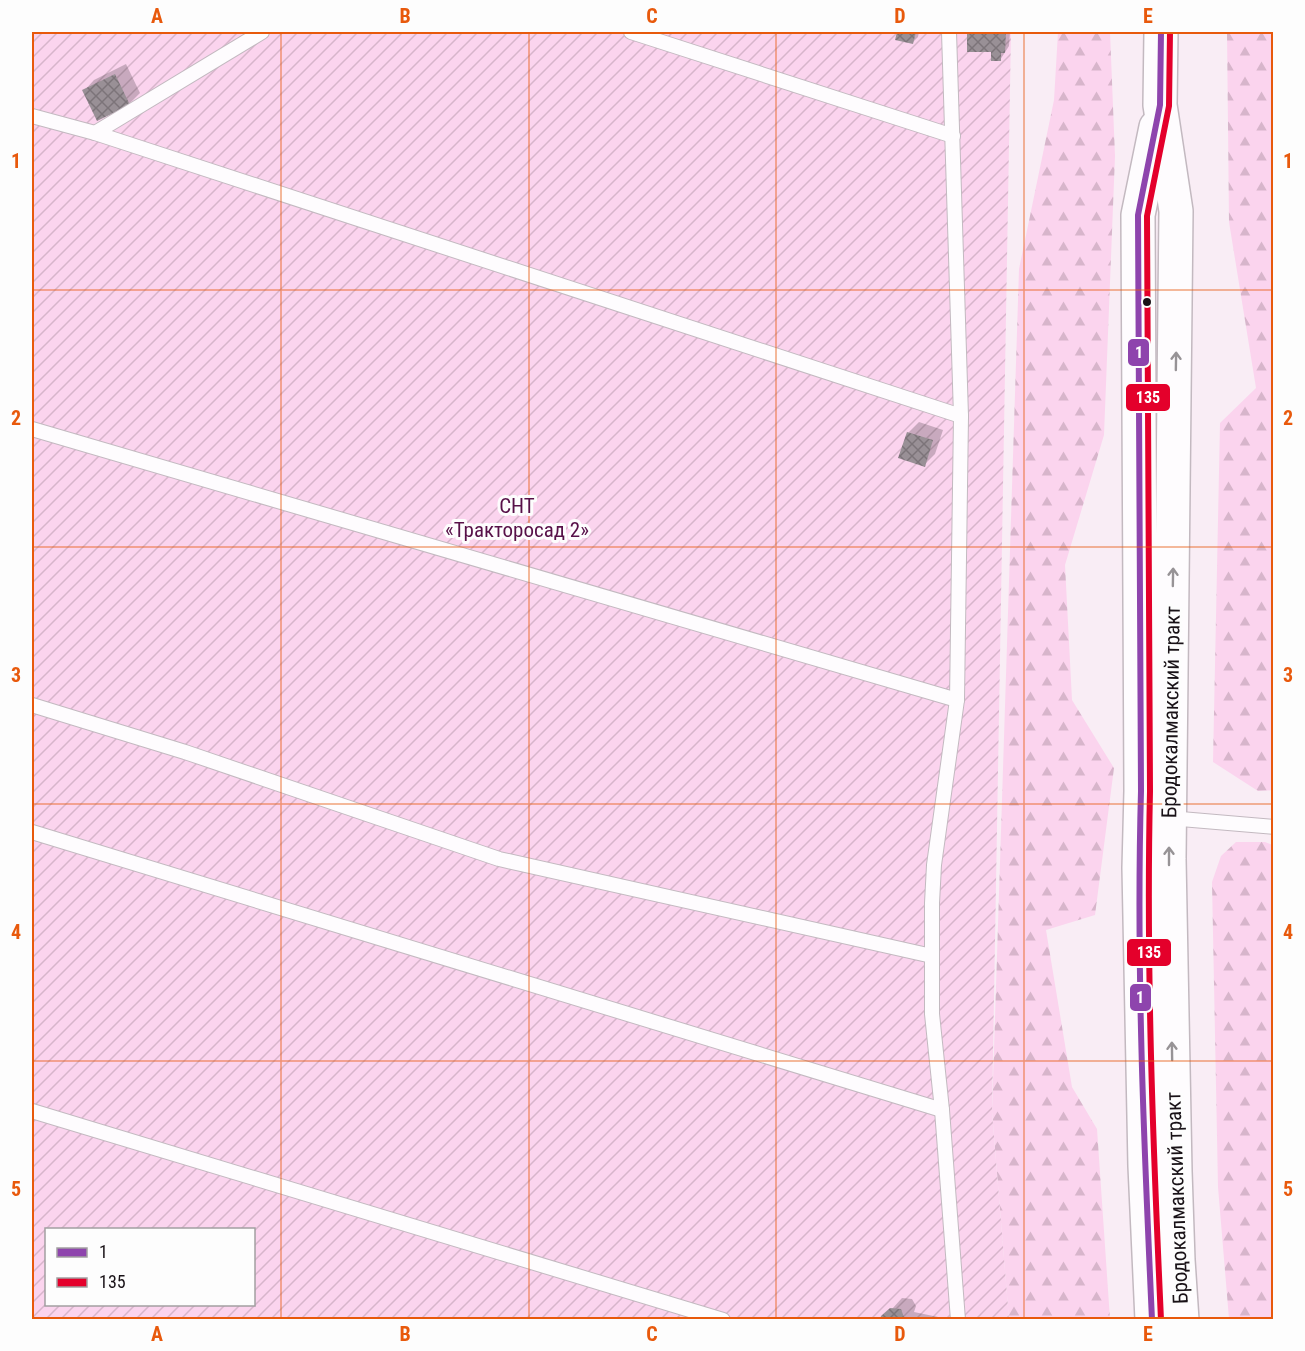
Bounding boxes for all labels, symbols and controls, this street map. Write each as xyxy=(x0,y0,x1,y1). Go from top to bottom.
text: A xyxy=(151,4,163,28)
text: B xyxy=(399,4,411,28)
text: C xyxy=(646,4,658,28)
text: D xyxy=(894,4,906,28)
text: E xyxy=(1143,4,1153,28)
text: 1 xyxy=(11,149,21,173)
text: 1 xyxy=(1283,149,1293,173)
unlabelled marker xyxy=(1141,296,1153,308)
line badge: 1 xyxy=(1127,338,1150,367)
text: 1 xyxy=(1135,343,1143,362)
one-way arrow xyxy=(1170,352,1182,372)
line badge: 135 xyxy=(1125,383,1171,412)
text: 135 xyxy=(1136,388,1160,407)
text: 2 xyxy=(11,406,21,430)
text: 2 xyxy=(1283,406,1293,430)
park label: СНТ «Тракторосад 2» xyxy=(445,494,589,542)
one-way arrow xyxy=(1167,568,1179,588)
street label: Бродокалмакский тракт xyxy=(1157,606,1185,818)
text: 3 xyxy=(11,663,21,687)
text: 3 xyxy=(1283,663,1293,687)
one-way arrow xyxy=(1163,847,1175,867)
text: 4 xyxy=(11,920,21,944)
text: 4 xyxy=(1283,920,1293,944)
line badge: 135 xyxy=(1126,938,1172,967)
text: 135 xyxy=(1137,943,1161,962)
line badge: 1 xyxy=(1129,983,1152,1012)
text: 1 xyxy=(1136,988,1144,1007)
one-way arrow xyxy=(1167,1042,1178,1062)
street label: Бродокалмакский тракт xyxy=(1161,1091,1193,1305)
text: 5 xyxy=(11,1177,21,1201)
text: 5 xyxy=(1283,1177,1293,1201)
legend xyxy=(45,1228,255,1306)
text: 1 xyxy=(99,1241,108,1262)
text: 135 xyxy=(99,1271,126,1292)
text: A xyxy=(151,1322,163,1346)
text: B xyxy=(399,1322,411,1346)
text: C xyxy=(646,1322,658,1346)
text: D xyxy=(894,1322,906,1346)
text: E xyxy=(1143,1322,1153,1346)

